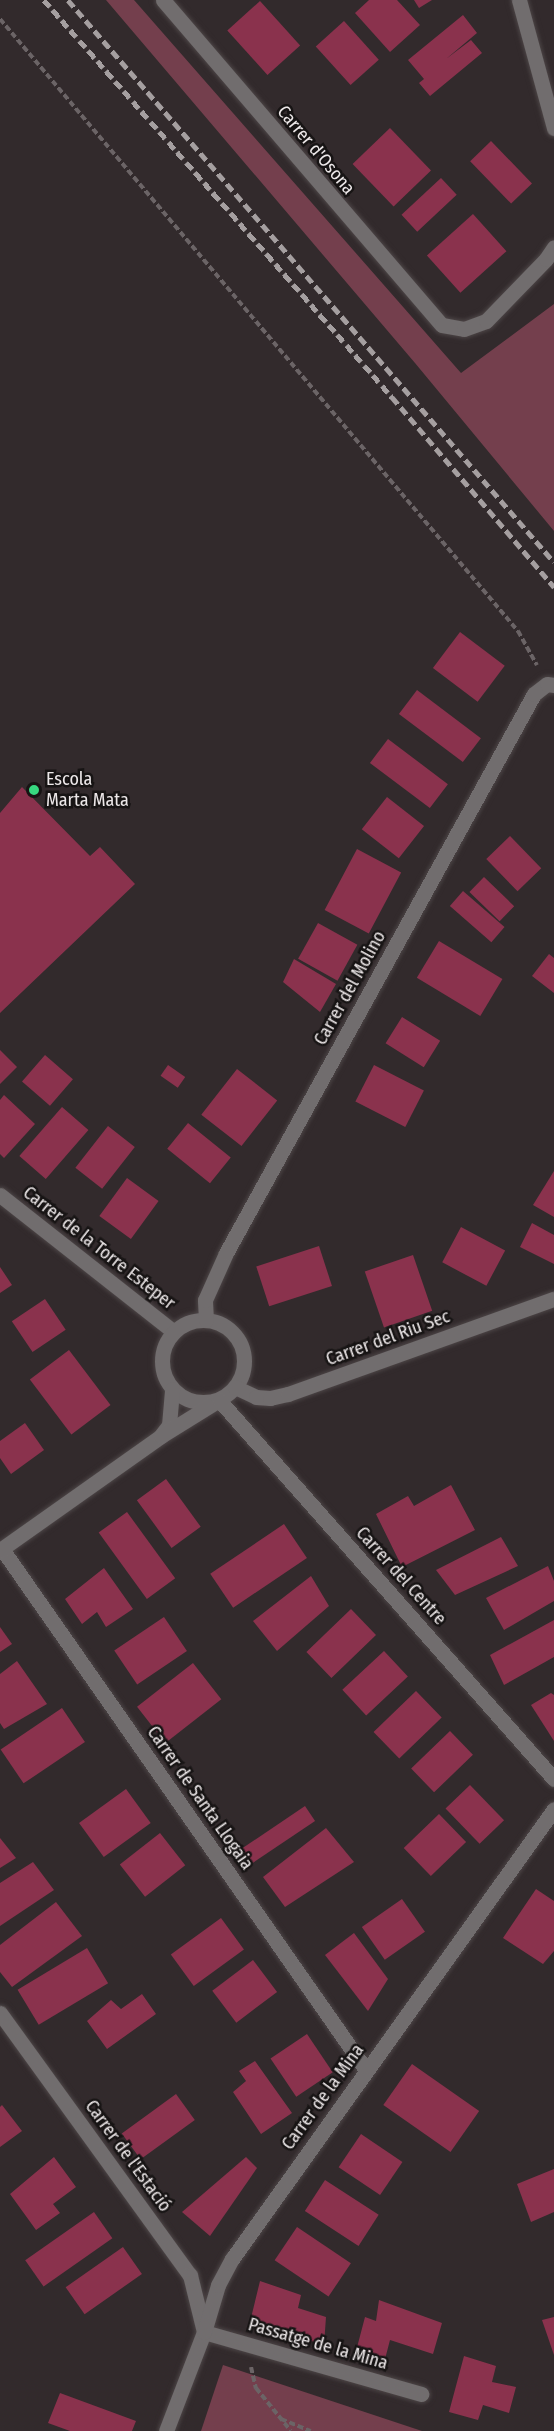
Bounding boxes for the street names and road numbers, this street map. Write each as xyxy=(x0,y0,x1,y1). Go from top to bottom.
street label: Carrer d'Osona xyxy=(273,101,359,199)
street label: Carrer del Molino xyxy=(310,927,390,1049)
street label: Carrer de la Torre Esteper xyxy=(19,1182,179,1314)
street label: Carrer del Riu Sec xyxy=(323,1306,453,1370)
street label: Carrer del Centre xyxy=(351,1523,451,1629)
street label: Carrer de Santa Llogaia xyxy=(142,1722,258,1874)
street label: Carrer de la Mina xyxy=(277,2040,369,2154)
street label: Carrer de l'Estació xyxy=(80,2096,176,2216)
street label: Passatge de la Mina xyxy=(246,2314,390,2374)

